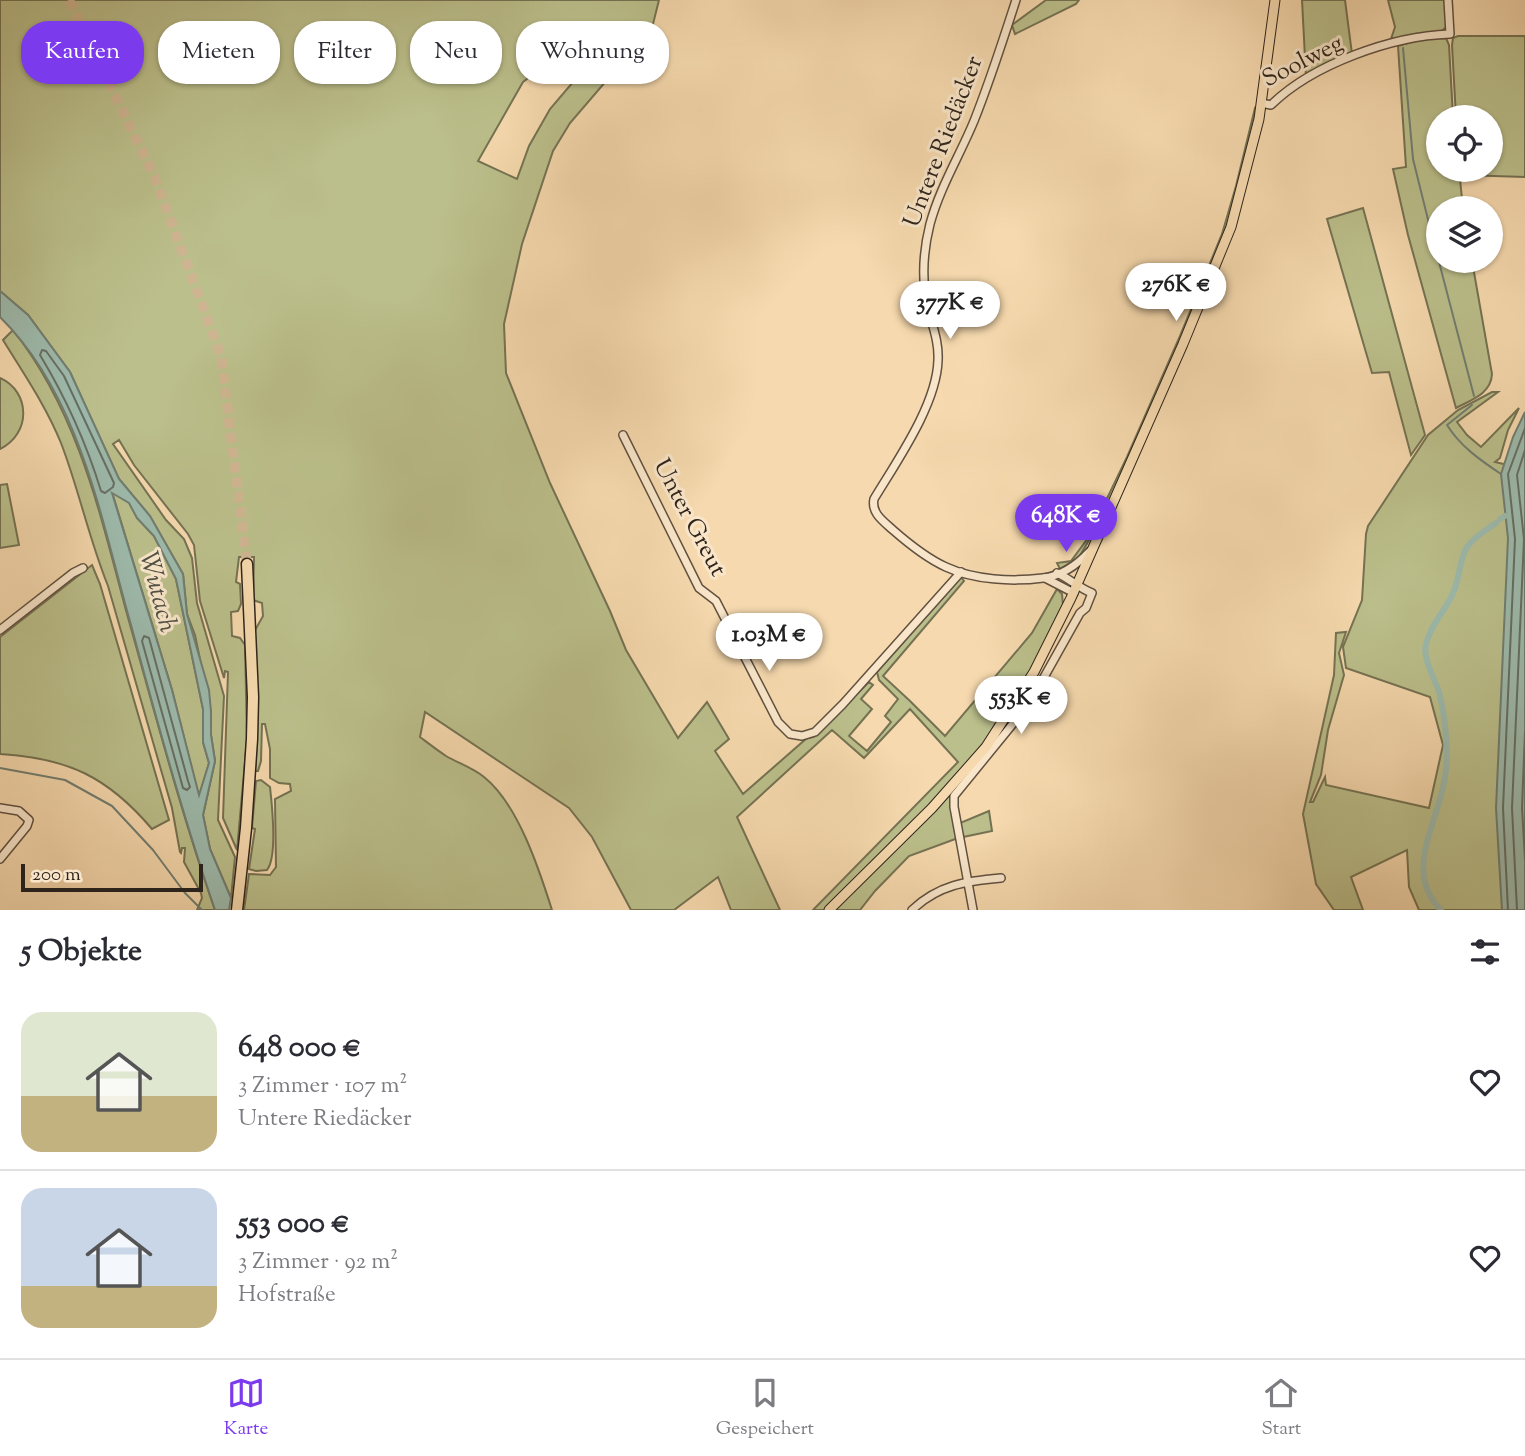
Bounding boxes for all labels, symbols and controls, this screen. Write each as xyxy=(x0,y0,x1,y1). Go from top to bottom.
chip: Kaufen xyxy=(21,21,144,84)
chip: Mieten xyxy=(158,21,280,84)
chip: Filter xyxy=(294,21,396,84)
chip: Neu xyxy=(410,21,502,84)
chip: Wohnung xyxy=(516,21,669,84)
street label: Soolweg xyxy=(1256,27,1350,97)
street label: Untere Riedäcker xyxy=(896,51,992,233)
map controls xyxy=(1426,105,1503,273)
button: locate xyxy=(1426,105,1503,182)
button: layers xyxy=(1426,196,1503,273)
pin: 276K € xyxy=(1119,264,1233,323)
text: 276K € xyxy=(1141,269,1211,302)
pin: 377K € xyxy=(893,282,1007,341)
text: 377K € xyxy=(916,287,984,320)
street label: Unter Greut xyxy=(644,453,734,583)
pin: 648K € xyxy=(1009,494,1123,554)
text: 648K € xyxy=(1031,500,1101,533)
water label: Wutach xyxy=(128,547,186,637)
pin: 1.03M € xyxy=(704,614,834,673)
text: 1.03M € xyxy=(732,619,806,652)
pin: 553K € xyxy=(964,676,1078,736)
text: 553K € xyxy=(991,682,1051,715)
scale bar xyxy=(21,861,203,893)
text: 200 m xyxy=(32,862,81,889)
text: 5 Objekte xyxy=(21,931,142,974)
icon: filters xyxy=(1466,933,1504,971)
text: 648 000 € xyxy=(238,1027,361,1070)
icon: home xyxy=(77,1040,161,1124)
icon: heart xyxy=(1466,1063,1504,1101)
text: 3 Zimmer · 107 m² xyxy=(238,1070,407,1103)
text: Untere Riedäcker xyxy=(238,1103,412,1136)
text: 553 000 € xyxy=(238,1203,350,1246)
icon: home xyxy=(77,1216,161,1300)
icon: heart xyxy=(1466,1239,1504,1277)
text: 3 Zimmer · 92 m² xyxy=(238,1246,398,1279)
text: Hofstraße xyxy=(238,1279,336,1312)
tab: Karte xyxy=(224,1374,268,1443)
tab: Gespeichert xyxy=(716,1374,814,1443)
tab: Start xyxy=(1261,1374,1301,1443)

